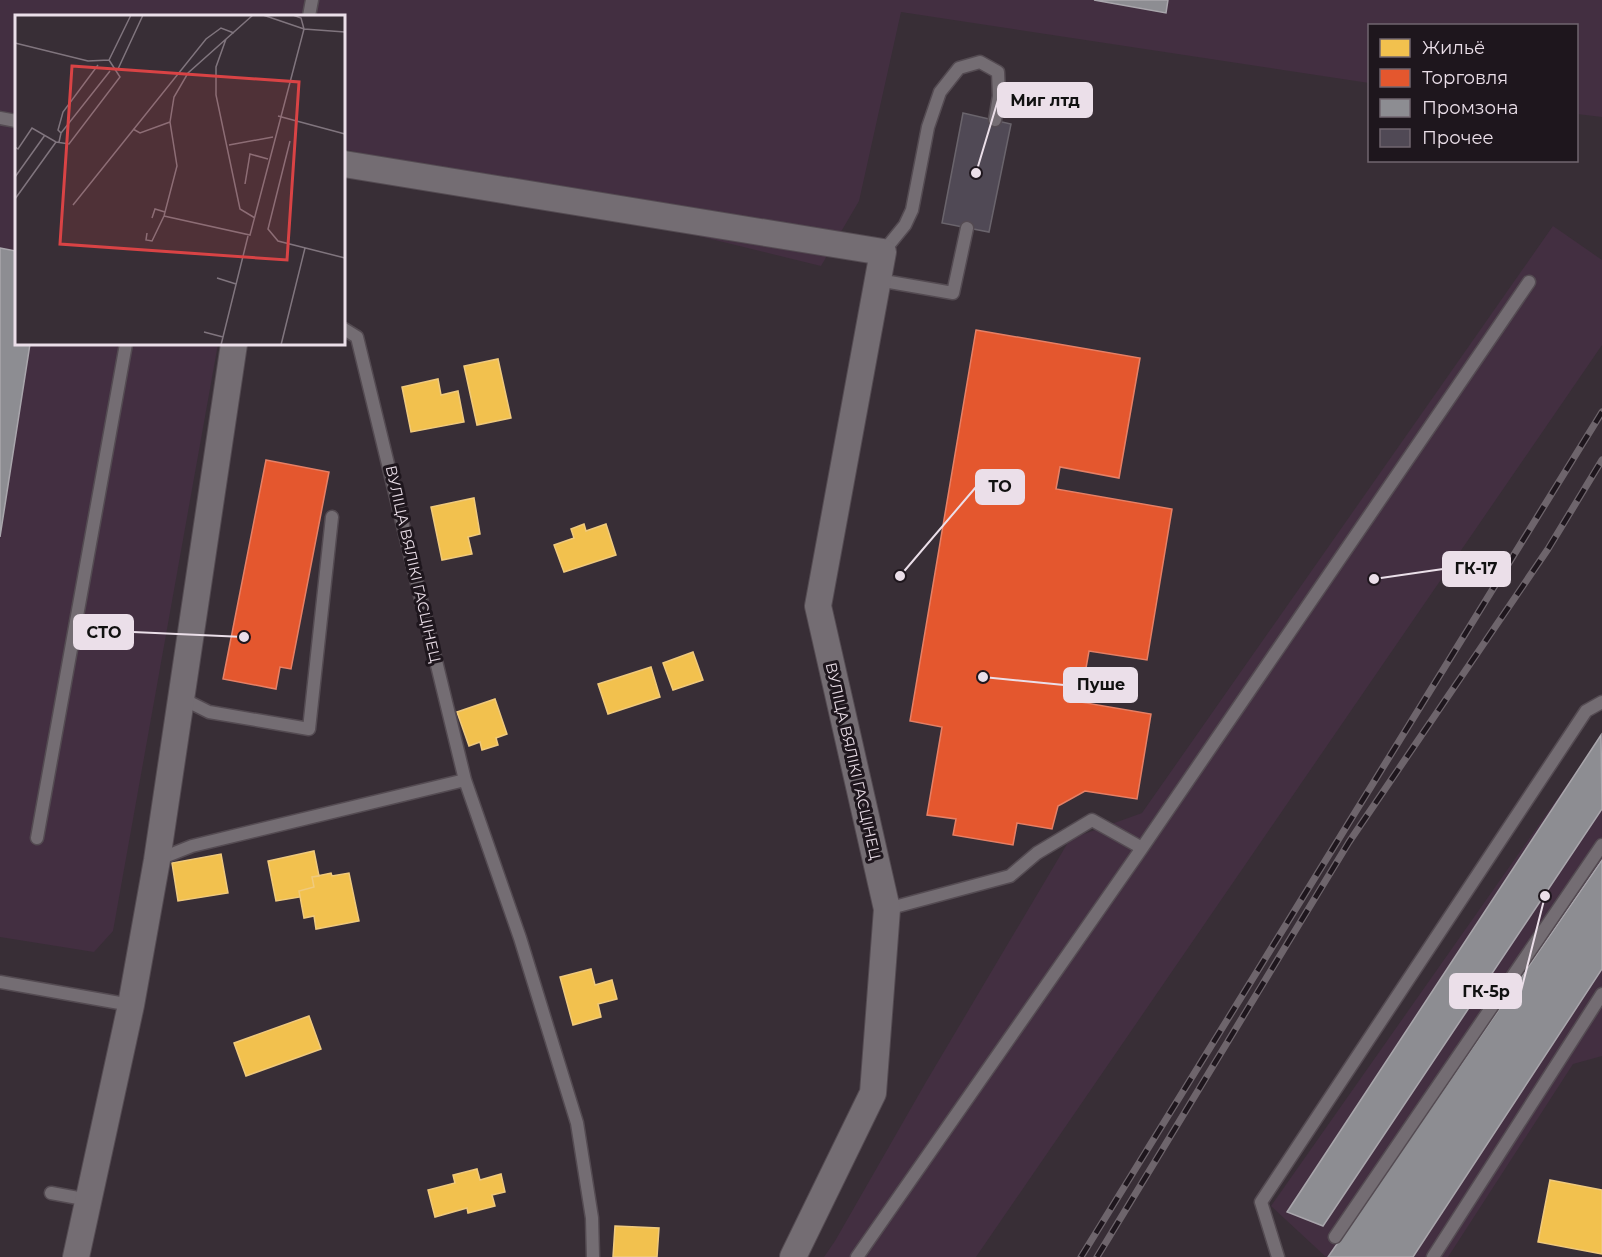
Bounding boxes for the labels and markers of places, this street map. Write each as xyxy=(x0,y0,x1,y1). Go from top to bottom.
callout: Миг лтд xyxy=(998,83,1092,117)
callout: ТО xyxy=(976,470,1024,504)
callout: ГК-17 xyxy=(1443,552,1510,586)
callout: СТО xyxy=(74,615,133,649)
callout: Пуше xyxy=(1064,668,1137,702)
callout: ГК-5p xyxy=(1450,974,1521,1008)

